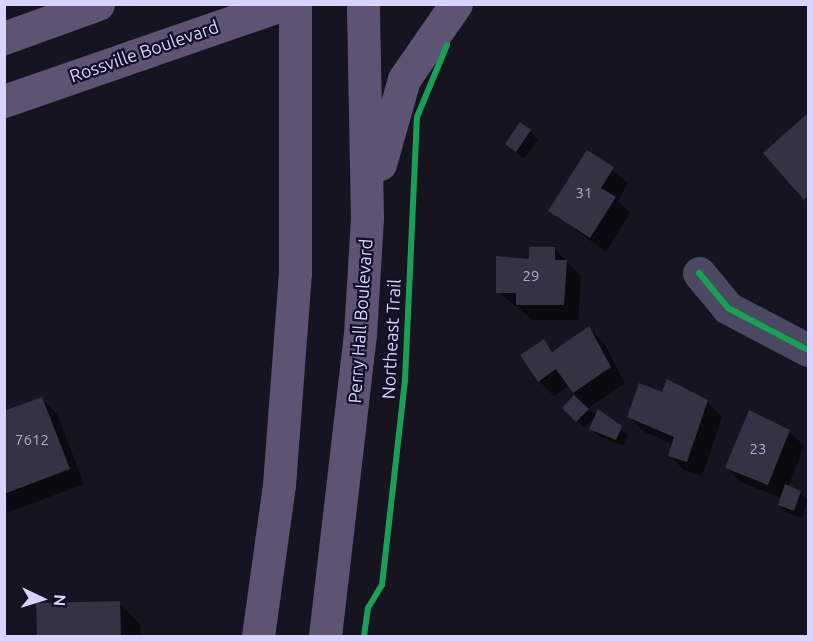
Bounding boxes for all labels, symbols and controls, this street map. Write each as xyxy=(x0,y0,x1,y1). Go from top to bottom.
street label: Rossville Boulevard xyxy=(67,15,221,87)
house number: 31 xyxy=(576,184,592,202)
street label: Perry Hall Boulevard xyxy=(343,238,377,404)
house number: 29 xyxy=(523,267,539,285)
street label: Northeast Trail xyxy=(377,278,405,400)
house number: 7612 xyxy=(15,431,49,449)
house number: 23 xyxy=(750,440,766,458)
north arrow xyxy=(12,569,72,629)
text: N xyxy=(51,594,69,607)

